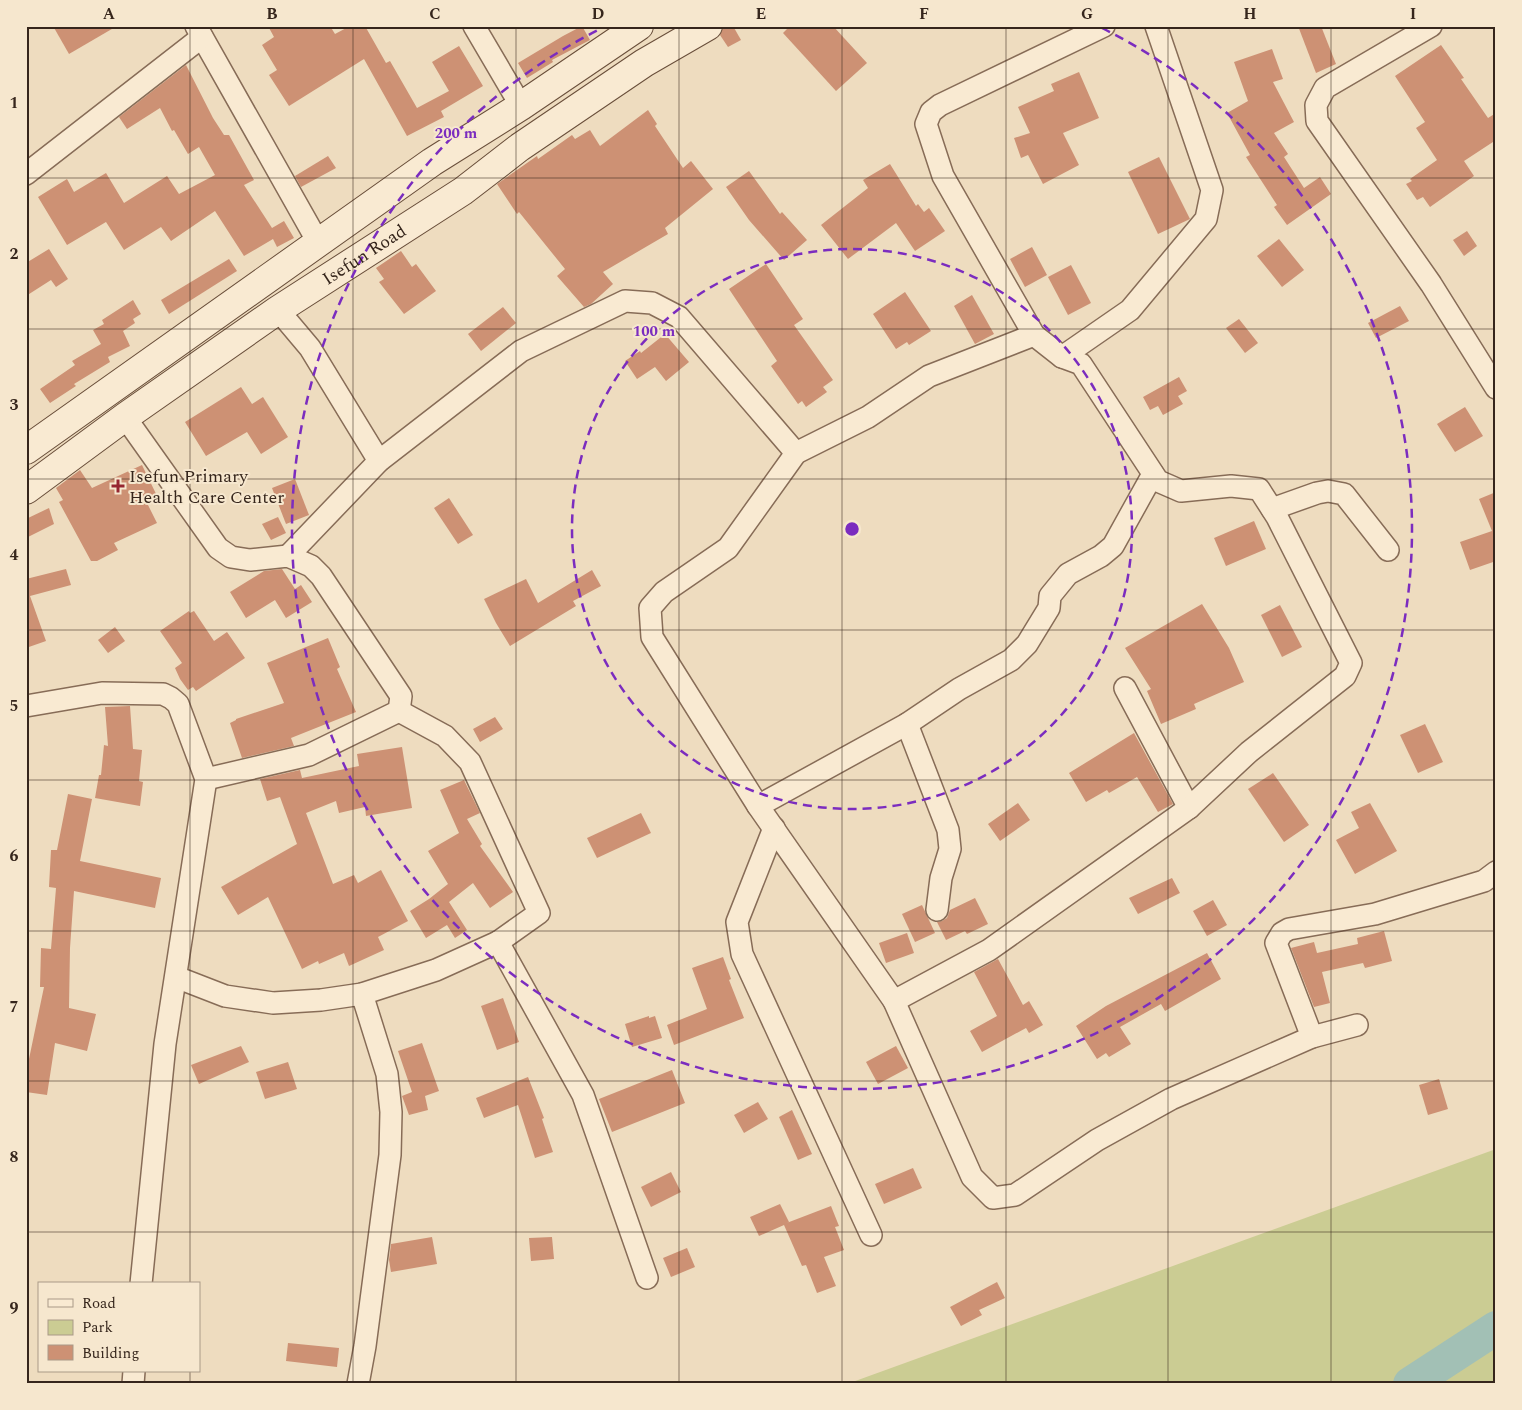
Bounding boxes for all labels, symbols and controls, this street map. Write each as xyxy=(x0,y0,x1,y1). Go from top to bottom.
text: A xyxy=(103,2,116,26)
text: B xyxy=(266,2,278,26)
text: C xyxy=(429,2,441,26)
text: D xyxy=(592,2,605,26)
text: E xyxy=(756,2,766,26)
text: F xyxy=(919,2,929,26)
text: G xyxy=(1081,2,1093,26)
text: H xyxy=(1243,2,1257,26)
text: I xyxy=(1410,2,1416,26)
text: 1 xyxy=(10,91,18,115)
text: 200 m xyxy=(435,122,478,145)
street label: Isefun Road xyxy=(317,218,412,292)
text: 2 xyxy=(10,242,19,266)
text: 100 m xyxy=(633,320,676,343)
text: 3 xyxy=(10,393,19,417)
place label: Isefun Primary Health Care Center xyxy=(129,463,284,511)
marker: Isefun Primary Health Care Center xyxy=(111,479,125,493)
centre of rings xyxy=(843,520,861,538)
text: 4 xyxy=(10,543,19,567)
text: 5 xyxy=(10,694,18,718)
text: 6 xyxy=(10,844,19,868)
text: 7 xyxy=(10,995,19,1019)
text: 8 xyxy=(10,1145,19,1169)
legend xyxy=(38,1282,200,1372)
text: Road xyxy=(82,1292,116,1315)
text: 9 xyxy=(10,1296,19,1320)
text: Park xyxy=(82,1316,113,1339)
text: Building xyxy=(82,1342,139,1365)

